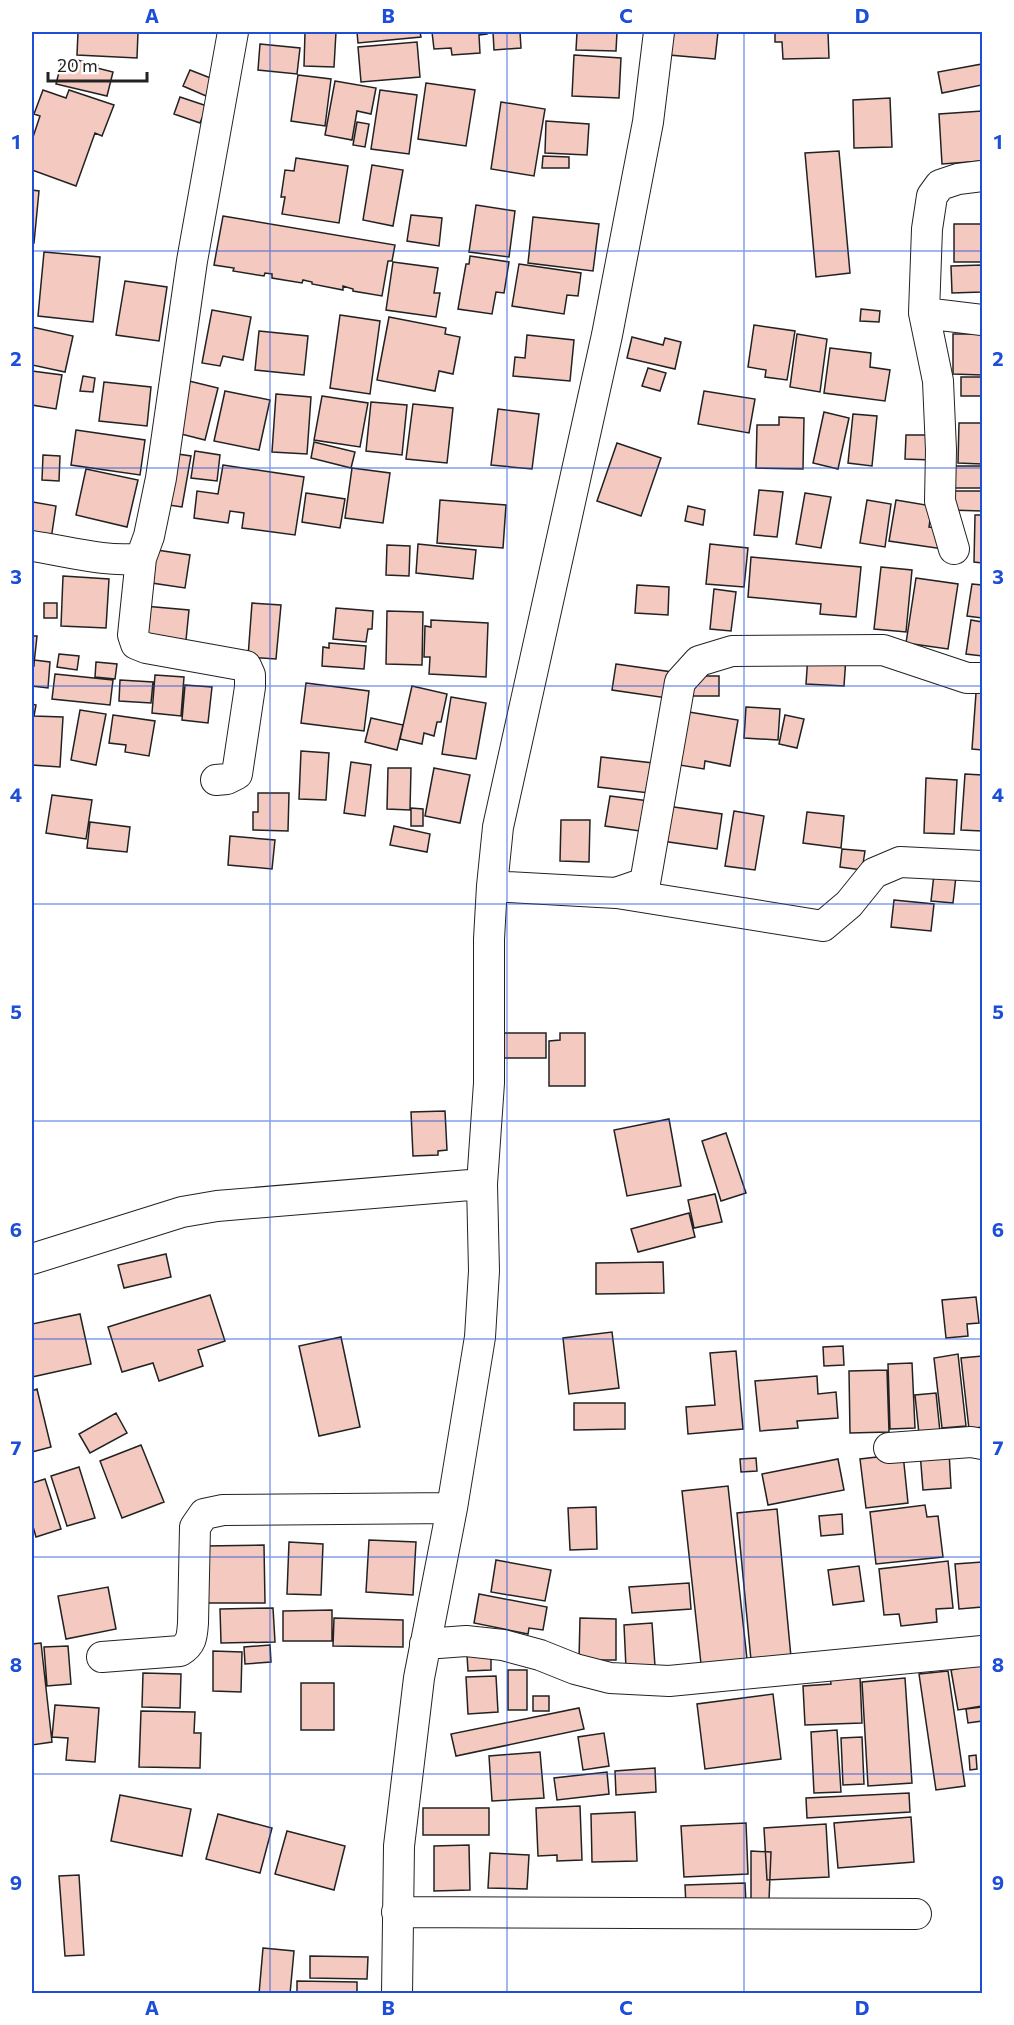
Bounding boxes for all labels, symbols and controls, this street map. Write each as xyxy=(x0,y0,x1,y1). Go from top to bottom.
text: A xyxy=(145,3,159,27)
text: B xyxy=(381,3,395,27)
text: C xyxy=(619,3,633,27)
text: D xyxy=(855,3,869,27)
scale bar xyxy=(48,45,147,83)
text: 20 m xyxy=(57,54,98,76)
text: 1 xyxy=(11,129,21,153)
text: 1 xyxy=(993,129,1003,153)
text: 2 xyxy=(10,346,22,370)
text: 2 xyxy=(992,346,1004,370)
text: 3 xyxy=(10,564,22,588)
text: 3 xyxy=(992,564,1004,588)
text: 4 xyxy=(10,782,22,806)
text: 4 xyxy=(992,782,1004,806)
text: 5 xyxy=(10,999,22,1023)
text: 5 xyxy=(992,999,1004,1023)
text: 6 xyxy=(10,1217,22,1241)
text: 6 xyxy=(992,1217,1004,1241)
text: 7 xyxy=(11,1435,22,1459)
text: 7 xyxy=(993,1435,1004,1459)
text: 8 xyxy=(10,1652,22,1676)
text: 8 xyxy=(992,1652,1004,1676)
text: 9 xyxy=(10,1870,22,1894)
text: 9 xyxy=(992,1870,1004,1894)
text: A xyxy=(145,1995,159,2019)
text: B xyxy=(381,1995,395,2019)
text: C xyxy=(619,1995,633,2019)
text: D xyxy=(855,1995,869,2019)

